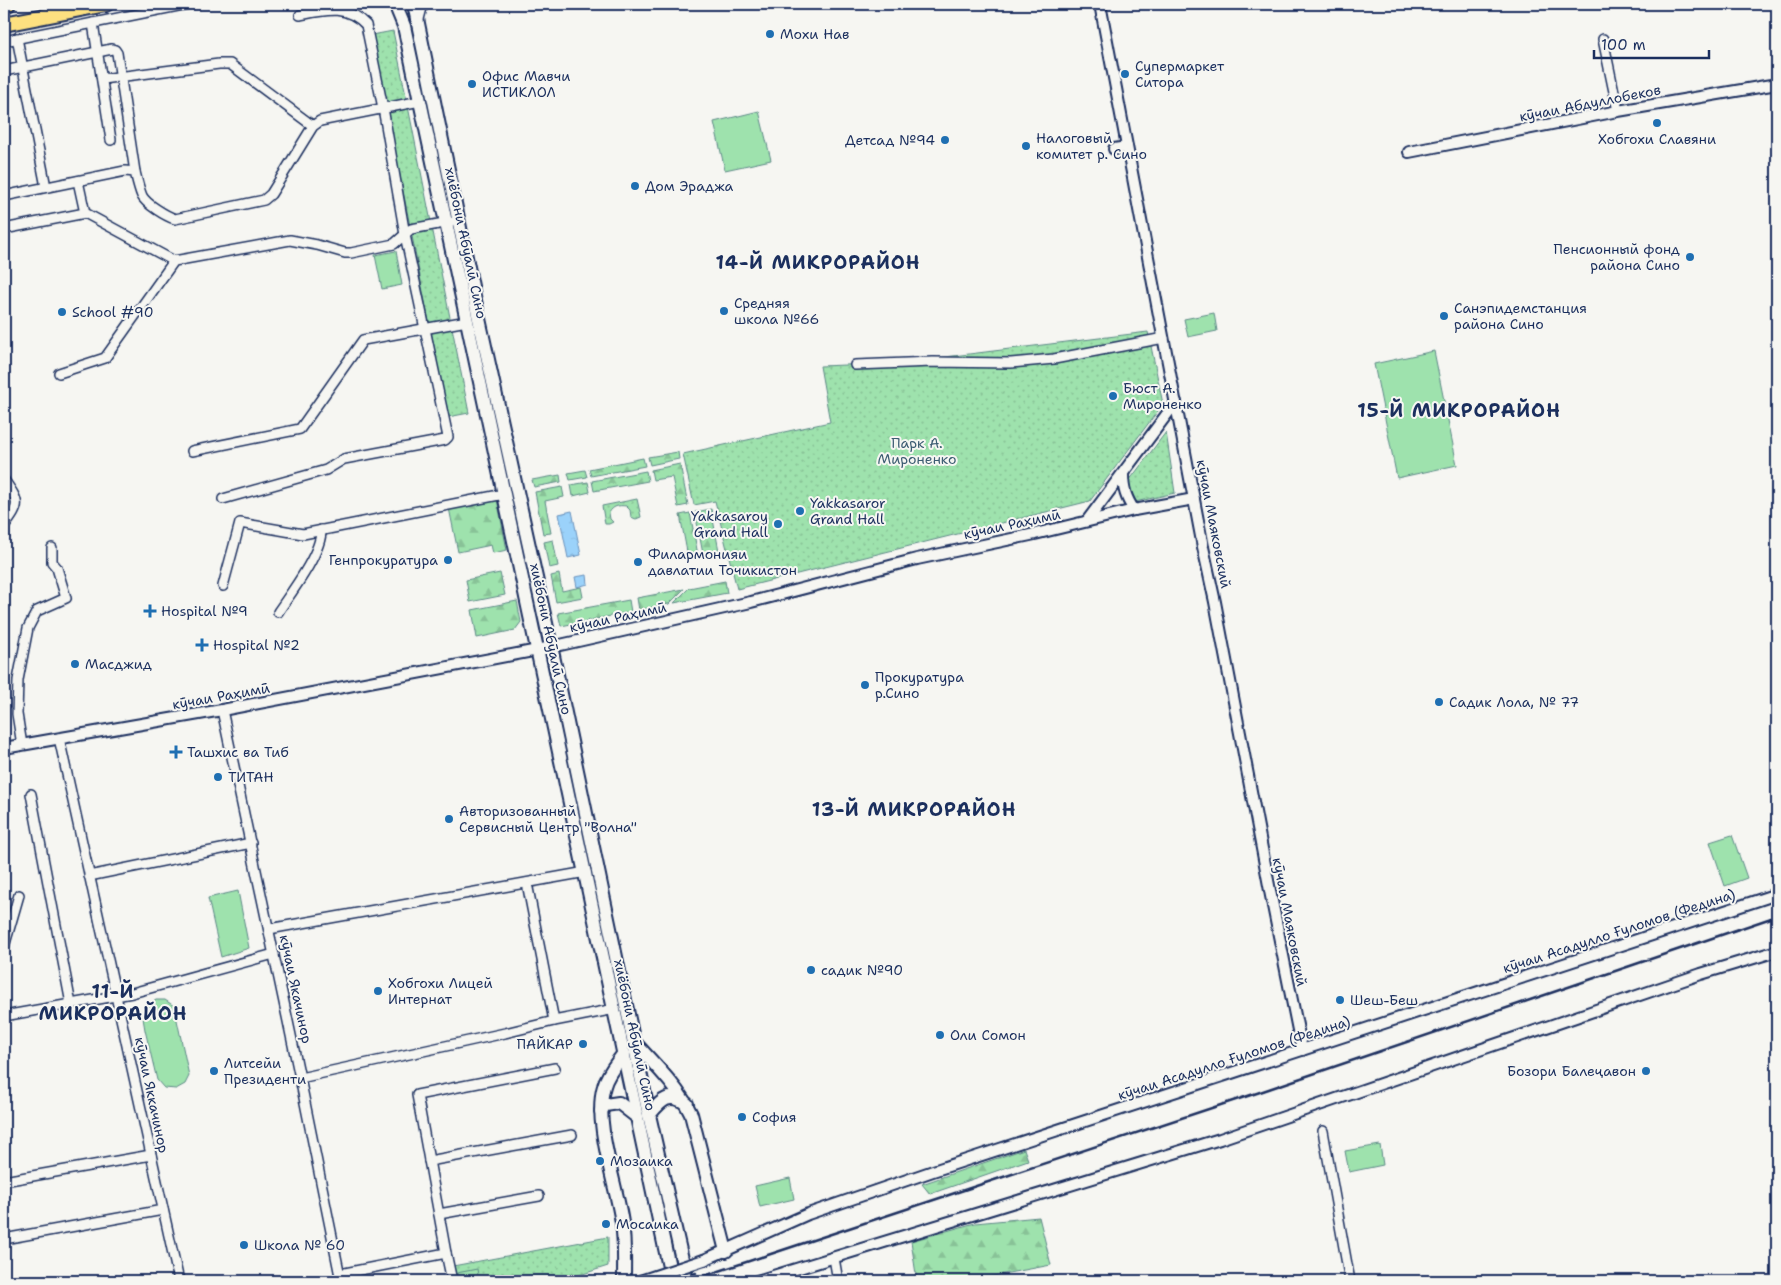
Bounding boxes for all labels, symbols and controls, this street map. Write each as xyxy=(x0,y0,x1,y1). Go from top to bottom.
place label: Мохи Нав xyxy=(780,25,849,43)
marker: Мохи Нав xyxy=(764,28,776,40)
scale bar xyxy=(1594,28,1708,60)
text: 100 m xyxy=(1601,35,1646,55)
place label: Супермаркет Ситора xyxy=(1135,57,1225,91)
place label: Офис Мавчи ИСТИКЛОЛ xyxy=(482,67,570,101)
marker: Супермаркет Ситора xyxy=(1119,68,1131,80)
marker: Офис Мавчи ИСТИКЛОЛ xyxy=(466,78,478,90)
street label: кӯчаи Абдуллобеков xyxy=(1518,80,1662,126)
marker: Хобгохи Славяни xyxy=(1651,117,1663,129)
place label: Налоговый комитет р. Сино xyxy=(1036,129,1147,163)
place label: Хобгохи Славяни xyxy=(1598,130,1716,148)
place label: Детсад №94 xyxy=(845,131,935,149)
marker: Детсад №94 xyxy=(939,134,951,146)
marker: Налоговый комитет р. Сино xyxy=(1020,140,1032,152)
street label: хиёбони Абӯалӣ Сино xyxy=(441,166,491,320)
place label: Дом Эраджа xyxy=(645,177,734,195)
marker: Дом Эраджа xyxy=(629,180,641,192)
place label: Пенсионный фонд района Сино xyxy=(1553,240,1680,274)
district label: 14-Й МИКРОРАЙОН xyxy=(716,250,920,275)
marker: Пенсионный фонд района Сино xyxy=(1684,251,1696,263)
place label: Средняя школа №66 xyxy=(734,294,819,328)
place label: Санэпидемстанция района Сино xyxy=(1454,299,1587,333)
place label: School #90 xyxy=(72,303,154,321)
marker: Средняя школа №66 xyxy=(718,305,730,317)
marker: School #90 xyxy=(56,306,68,318)
marker: Санэпидемстанция района Сино xyxy=(1438,310,1450,322)
place label: Бюст А. Мироненко xyxy=(1123,379,1202,413)
marker: Бюст А. Мироненко xyxy=(1107,390,1119,402)
district label: 15-Й МИКРОРАЙОН xyxy=(1357,398,1561,423)
park label: Парк А. Мироненко xyxy=(878,434,956,468)
street label: кӯчаи Маяковский xyxy=(1193,458,1235,590)
place label: Yakkasaror Grand Hall xyxy=(810,494,886,528)
marker: Yakkasaror Grand Hall xyxy=(794,505,806,517)
street label: кӯчаи Раҳимӣ xyxy=(962,505,1062,543)
place label: Yakkasaroy Grand Hall xyxy=(691,507,769,541)
marker: Yakkasaroy Grand Hall xyxy=(772,518,784,530)
place label: Филармонияи давлатии Точикистон xyxy=(648,545,797,579)
place label: Генпрокуратура xyxy=(329,551,438,569)
marker: Генпрокуратура xyxy=(442,554,454,566)
marker: Филармонияи давлатии Точикистон xyxy=(632,556,644,568)
street label: хиёбони Абӯалӣ Сино xyxy=(526,562,576,716)
street label: кӯчаи Раҳимӣ xyxy=(568,598,668,636)
place label: Hospital №9 xyxy=(161,602,248,620)
marker: Hospital №9 xyxy=(143,604,157,618)
place label: Hospital №2 xyxy=(213,636,300,654)
marker: Hospital №2 xyxy=(195,638,209,652)
place label: Масджид xyxy=(85,655,152,673)
marker: Масджид xyxy=(69,658,81,670)
place label: Прокуратура р.Сино xyxy=(875,668,964,702)
street label: кӯчаи Раҳимӣ xyxy=(171,679,271,713)
marker: Прокуратура р.Сино xyxy=(859,679,871,691)
place label: Садик Лола, № 77 xyxy=(1449,693,1579,711)
marker: Садик Лола, № 77 xyxy=(1433,696,1445,708)
place label: Ташхис ва Тиб xyxy=(187,743,289,761)
marker: Ташхис ва Тиб xyxy=(169,745,183,759)
place label: ТИТАН xyxy=(228,768,274,786)
marker: ТИТАН xyxy=(212,771,224,783)
district label: 13-Й МИКРОРАЙОН xyxy=(812,797,1016,822)
place label: Авторизованный Сервисный Центр "Волна" xyxy=(459,802,637,836)
marker: Авторизованный Сервисный Центр "Волна" xyxy=(443,813,455,825)
street label: кӯчаи Маяковский xyxy=(1269,856,1311,988)
street label: кӯчаи Асадулло Ғуломов (Федина) xyxy=(1500,885,1738,977)
street label: кӯчаи Якачинор xyxy=(276,933,316,1045)
street label: хиёбони Абӯалӣ Сино xyxy=(610,958,660,1112)
place label: садик №90 xyxy=(821,961,903,979)
marker: садик №90 xyxy=(805,964,817,976)
place label: Хобгохи Лицей Интернат xyxy=(388,974,493,1008)
district label: 11-Й МИКРОРАЙОН xyxy=(38,979,188,1026)
marker: Хобгохи Лицей Интернат xyxy=(372,985,384,997)
place label: Шеш-Беш xyxy=(1350,991,1418,1009)
marker: Шеш-Беш xyxy=(1334,994,1346,1006)
street label: кӯчаи Асадулло Ғуломов (Федина) xyxy=(1115,1012,1353,1104)
place label: Оли Сомон xyxy=(950,1026,1026,1044)
marker: Оли Сомон xyxy=(934,1029,946,1041)
street label: кӯчаи Яккачинор xyxy=(131,1035,173,1155)
place label: ПАЙКАР xyxy=(517,1035,573,1053)
marker: ПАЙКАР xyxy=(577,1038,589,1050)
place label: Литсейи Президенти xyxy=(224,1054,306,1088)
place label: Бозори Балеҷавон xyxy=(1507,1062,1636,1080)
marker: Литсейи Президенти xyxy=(208,1065,220,1077)
marker: Бозори Балеҷавон xyxy=(1640,1065,1652,1077)
place label: София xyxy=(752,1108,797,1126)
marker: София xyxy=(736,1111,748,1123)
place label: Мозаика xyxy=(610,1152,673,1170)
marker: Мозаика xyxy=(594,1155,606,1167)
place label: Мосаика xyxy=(616,1215,679,1233)
marker: Мосаика xyxy=(600,1218,612,1230)
place label: Школа № 60 xyxy=(254,1236,345,1254)
marker: Школа № 60 xyxy=(238,1239,250,1251)

